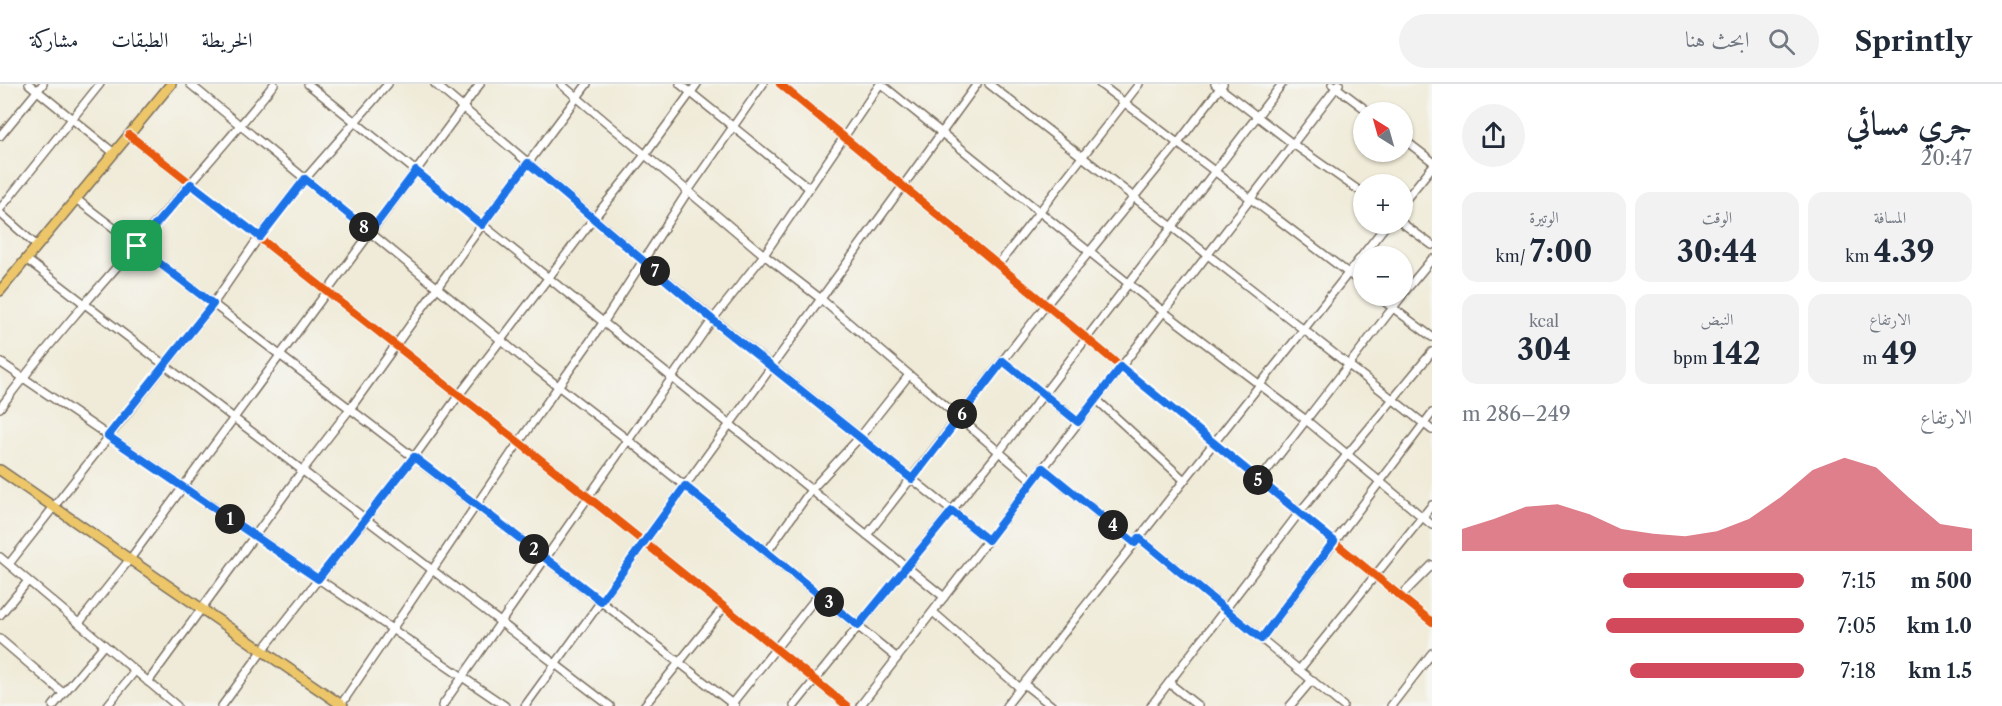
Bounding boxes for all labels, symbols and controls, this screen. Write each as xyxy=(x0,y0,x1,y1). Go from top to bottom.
search box xyxy=(1399,14,1819,68)
text: Sprintly xyxy=(1855,24,1972,58)
icon: search xyxy=(1765,25,1798,58)
text: ابحث هنا xyxy=(1685,26,1750,53)
text: مشاركة xyxy=(30,27,78,52)
text: الطبقات xyxy=(111,27,168,52)
text: الخريطة xyxy=(201,27,253,52)
north arrow xyxy=(1353,102,1413,162)
map controls xyxy=(1353,102,1413,306)
text: جري مسائي xyxy=(1846,103,1972,144)
button: share xyxy=(1462,104,1525,167)
text: 20:47 xyxy=(1921,146,1972,170)
button: + xyxy=(1353,174,1413,234)
text: الوتيرة xyxy=(1529,207,1559,227)
text: الوقت xyxy=(1702,207,1732,227)
text: المسافة xyxy=(1874,207,1906,227)
pin: 8 xyxy=(349,212,379,242)
text: 8 xyxy=(359,217,369,237)
pin xyxy=(111,220,162,271)
icon: arrive xyxy=(120,229,153,262)
text: 7:00 xyxy=(1530,233,1592,270)
text: 30:44 xyxy=(1677,233,1757,270)
text: 4.39 xyxy=(1874,233,1935,270)
button: − xyxy=(1353,246,1413,306)
text: /km xyxy=(1496,246,1530,266)
text: km xyxy=(1845,246,1874,266)
pin: 7 xyxy=(640,256,670,286)
text: 7 xyxy=(651,261,659,281)
text: النبض xyxy=(1701,309,1733,329)
text: الارتفاع xyxy=(1869,309,1911,329)
text: kcal xyxy=(1529,311,1559,331)
text: 304 xyxy=(1517,331,1571,368)
text: 142 xyxy=(1712,335,1761,372)
text: 49 xyxy=(1882,335,1917,372)
text: bpm xyxy=(1673,348,1712,368)
text: m xyxy=(1863,348,1882,368)
pin: 6 xyxy=(947,399,977,429)
text: 249–286 m xyxy=(1462,402,1571,426)
text: 6 xyxy=(957,404,967,424)
text: الارتفاع xyxy=(1920,405,1972,429)
pin: 5 xyxy=(1243,465,1273,495)
text: 5 xyxy=(1254,470,1262,490)
pin: 1 xyxy=(215,504,245,534)
text: 1 xyxy=(226,509,234,529)
pin: 4 xyxy=(1098,510,1128,540)
text: 4 xyxy=(1108,515,1118,535)
pin: 2 xyxy=(519,534,549,564)
text: 2 xyxy=(529,539,539,559)
text: 7:15 xyxy=(1841,569,1876,593)
text: 500 m xyxy=(1911,569,1972,593)
pin: 3 xyxy=(814,587,844,617)
text: 3 xyxy=(824,592,834,612)
text: 7:05 xyxy=(1837,614,1876,638)
text: 1.0 km xyxy=(1907,614,1972,638)
text: 7:18 xyxy=(1840,659,1876,683)
text: 1.5 km xyxy=(1908,659,1972,683)

